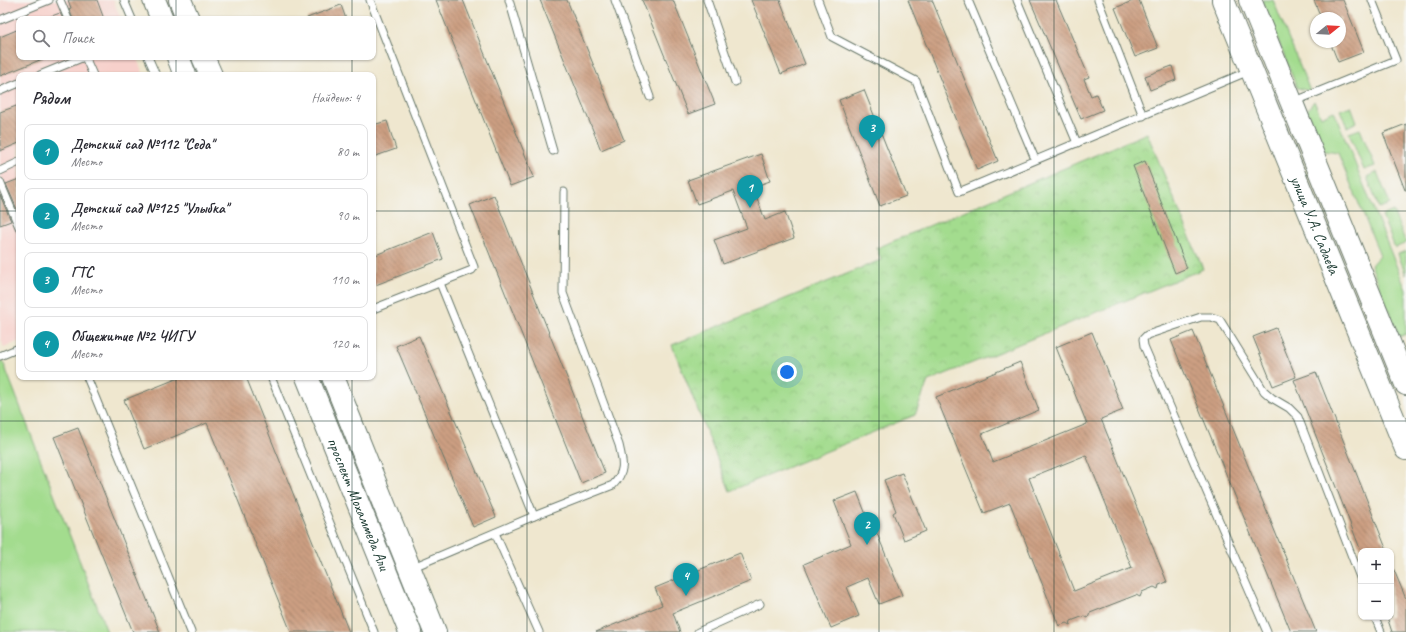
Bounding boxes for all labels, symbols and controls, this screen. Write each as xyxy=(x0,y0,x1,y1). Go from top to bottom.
north arrow xyxy=(1310,12,1346,48)
search box xyxy=(16,16,376,60)
icon: search xyxy=(30,27,52,49)
text: Поиск xyxy=(62,29,94,48)
text: Рядом xyxy=(32,88,70,109)
text: Найдено: 4 xyxy=(312,90,360,106)
pin: 3 xyxy=(859,115,885,148)
text: Детский сад №112 "Седа" xyxy=(71,135,214,154)
text: 1 xyxy=(43,144,49,160)
text: 80 m xyxy=(337,144,359,160)
text: Место xyxy=(71,154,102,170)
street label: улица У.А. Садаева xyxy=(1285,172,1344,278)
pin: 1 xyxy=(737,175,763,208)
text: Детский сад №125 "Улыбка" xyxy=(71,199,228,218)
text: 2 xyxy=(43,208,49,224)
text: 90 m xyxy=(337,208,359,224)
text: Место xyxy=(71,218,102,234)
text: ГТС xyxy=(71,263,93,282)
text: 3 xyxy=(43,272,49,288)
text: 110 m xyxy=(331,272,359,288)
text: Место xyxy=(71,282,102,298)
text: Общежитие №2 ЧИГУ xyxy=(71,327,194,346)
text: 4 xyxy=(43,336,49,352)
text: 120 m xyxy=(331,336,359,352)
text: Место xyxy=(71,346,102,362)
your location xyxy=(777,362,797,382)
street label: проспект Мохаммеда Али xyxy=(323,435,394,574)
pin: 2 xyxy=(854,512,880,545)
map controls xyxy=(1358,548,1394,620)
button: + xyxy=(1358,548,1394,584)
pin: 4 xyxy=(673,563,699,596)
button: − xyxy=(1358,584,1394,620)

